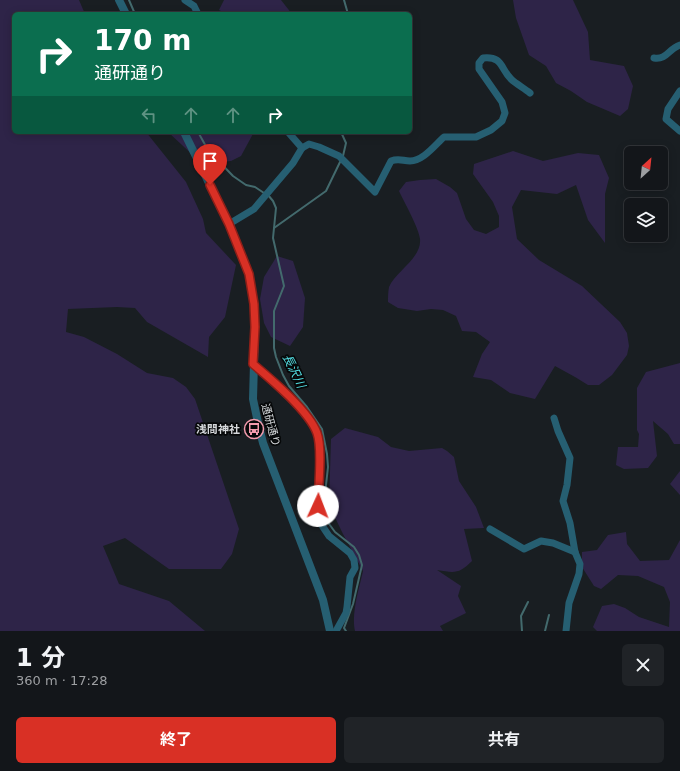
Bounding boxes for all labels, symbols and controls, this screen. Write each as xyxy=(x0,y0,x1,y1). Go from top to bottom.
text: 170 m xyxy=(94,24,191,57)
icon: right xyxy=(28,28,80,80)
text: 通研通り xyxy=(94,62,166,83)
icon: left xyxy=(138,104,160,126)
icon: ahead xyxy=(180,104,202,126)
icon: ahead xyxy=(222,104,244,126)
icon: right xyxy=(264,104,286,126)
pin xyxy=(193,144,227,185)
north arrow xyxy=(624,146,668,190)
map controls xyxy=(624,146,668,242)
icon: arrive xyxy=(199,150,221,172)
button: layers xyxy=(624,198,668,242)
water label: 長沢川 xyxy=(280,352,309,392)
street label: 通研通り xyxy=(259,402,282,448)
bus stop icon: 浅間神社 xyxy=(243,418,265,440)
place label: 浅間神社 xyxy=(196,423,240,436)
position arrow xyxy=(297,485,339,527)
text: 1 分 xyxy=(16,644,65,672)
button: close xyxy=(622,644,664,686)
text: 360 m · 17:28 xyxy=(16,673,107,688)
button: 終了 xyxy=(16,717,336,763)
button: 共有 xyxy=(344,717,664,763)

